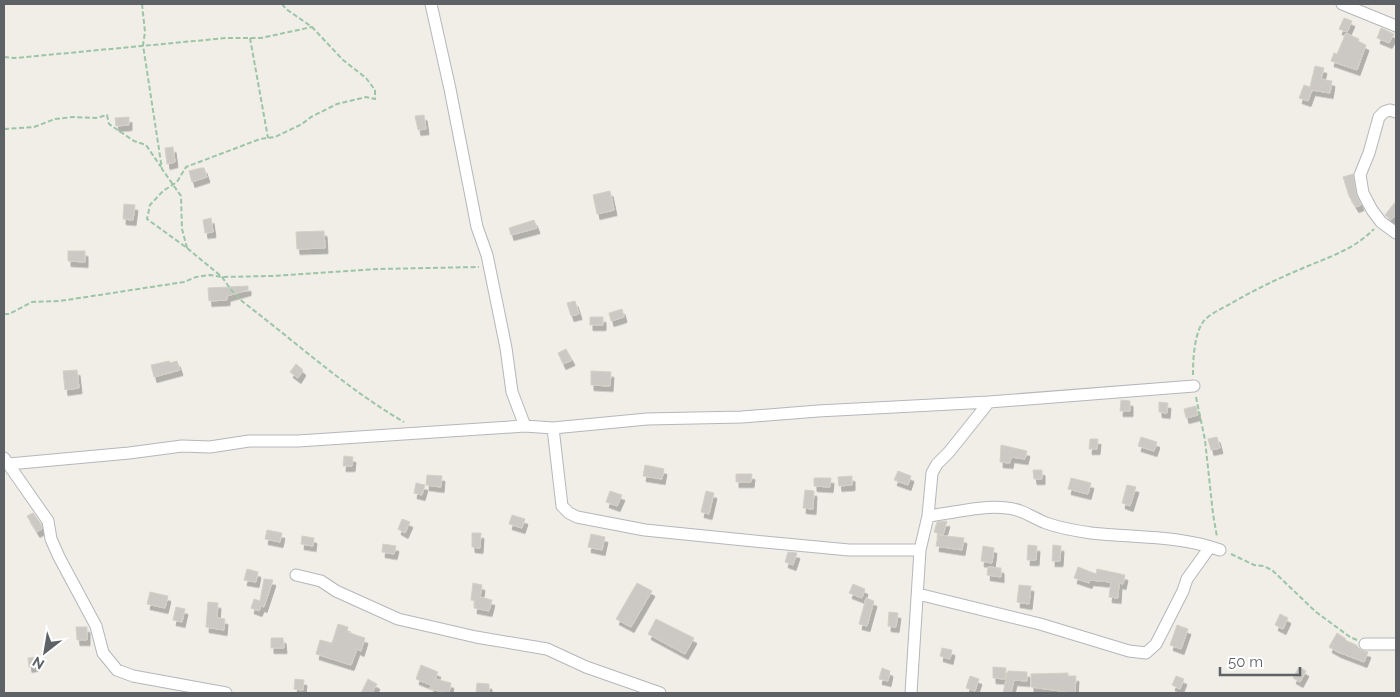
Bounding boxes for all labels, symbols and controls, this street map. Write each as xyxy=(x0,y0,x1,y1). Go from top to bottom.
north arrow xyxy=(20,627,70,677)
scale bar xyxy=(1220,644,1300,676)
text: 50 m xyxy=(1228,653,1263,671)
text: N xyxy=(30,654,47,673)

